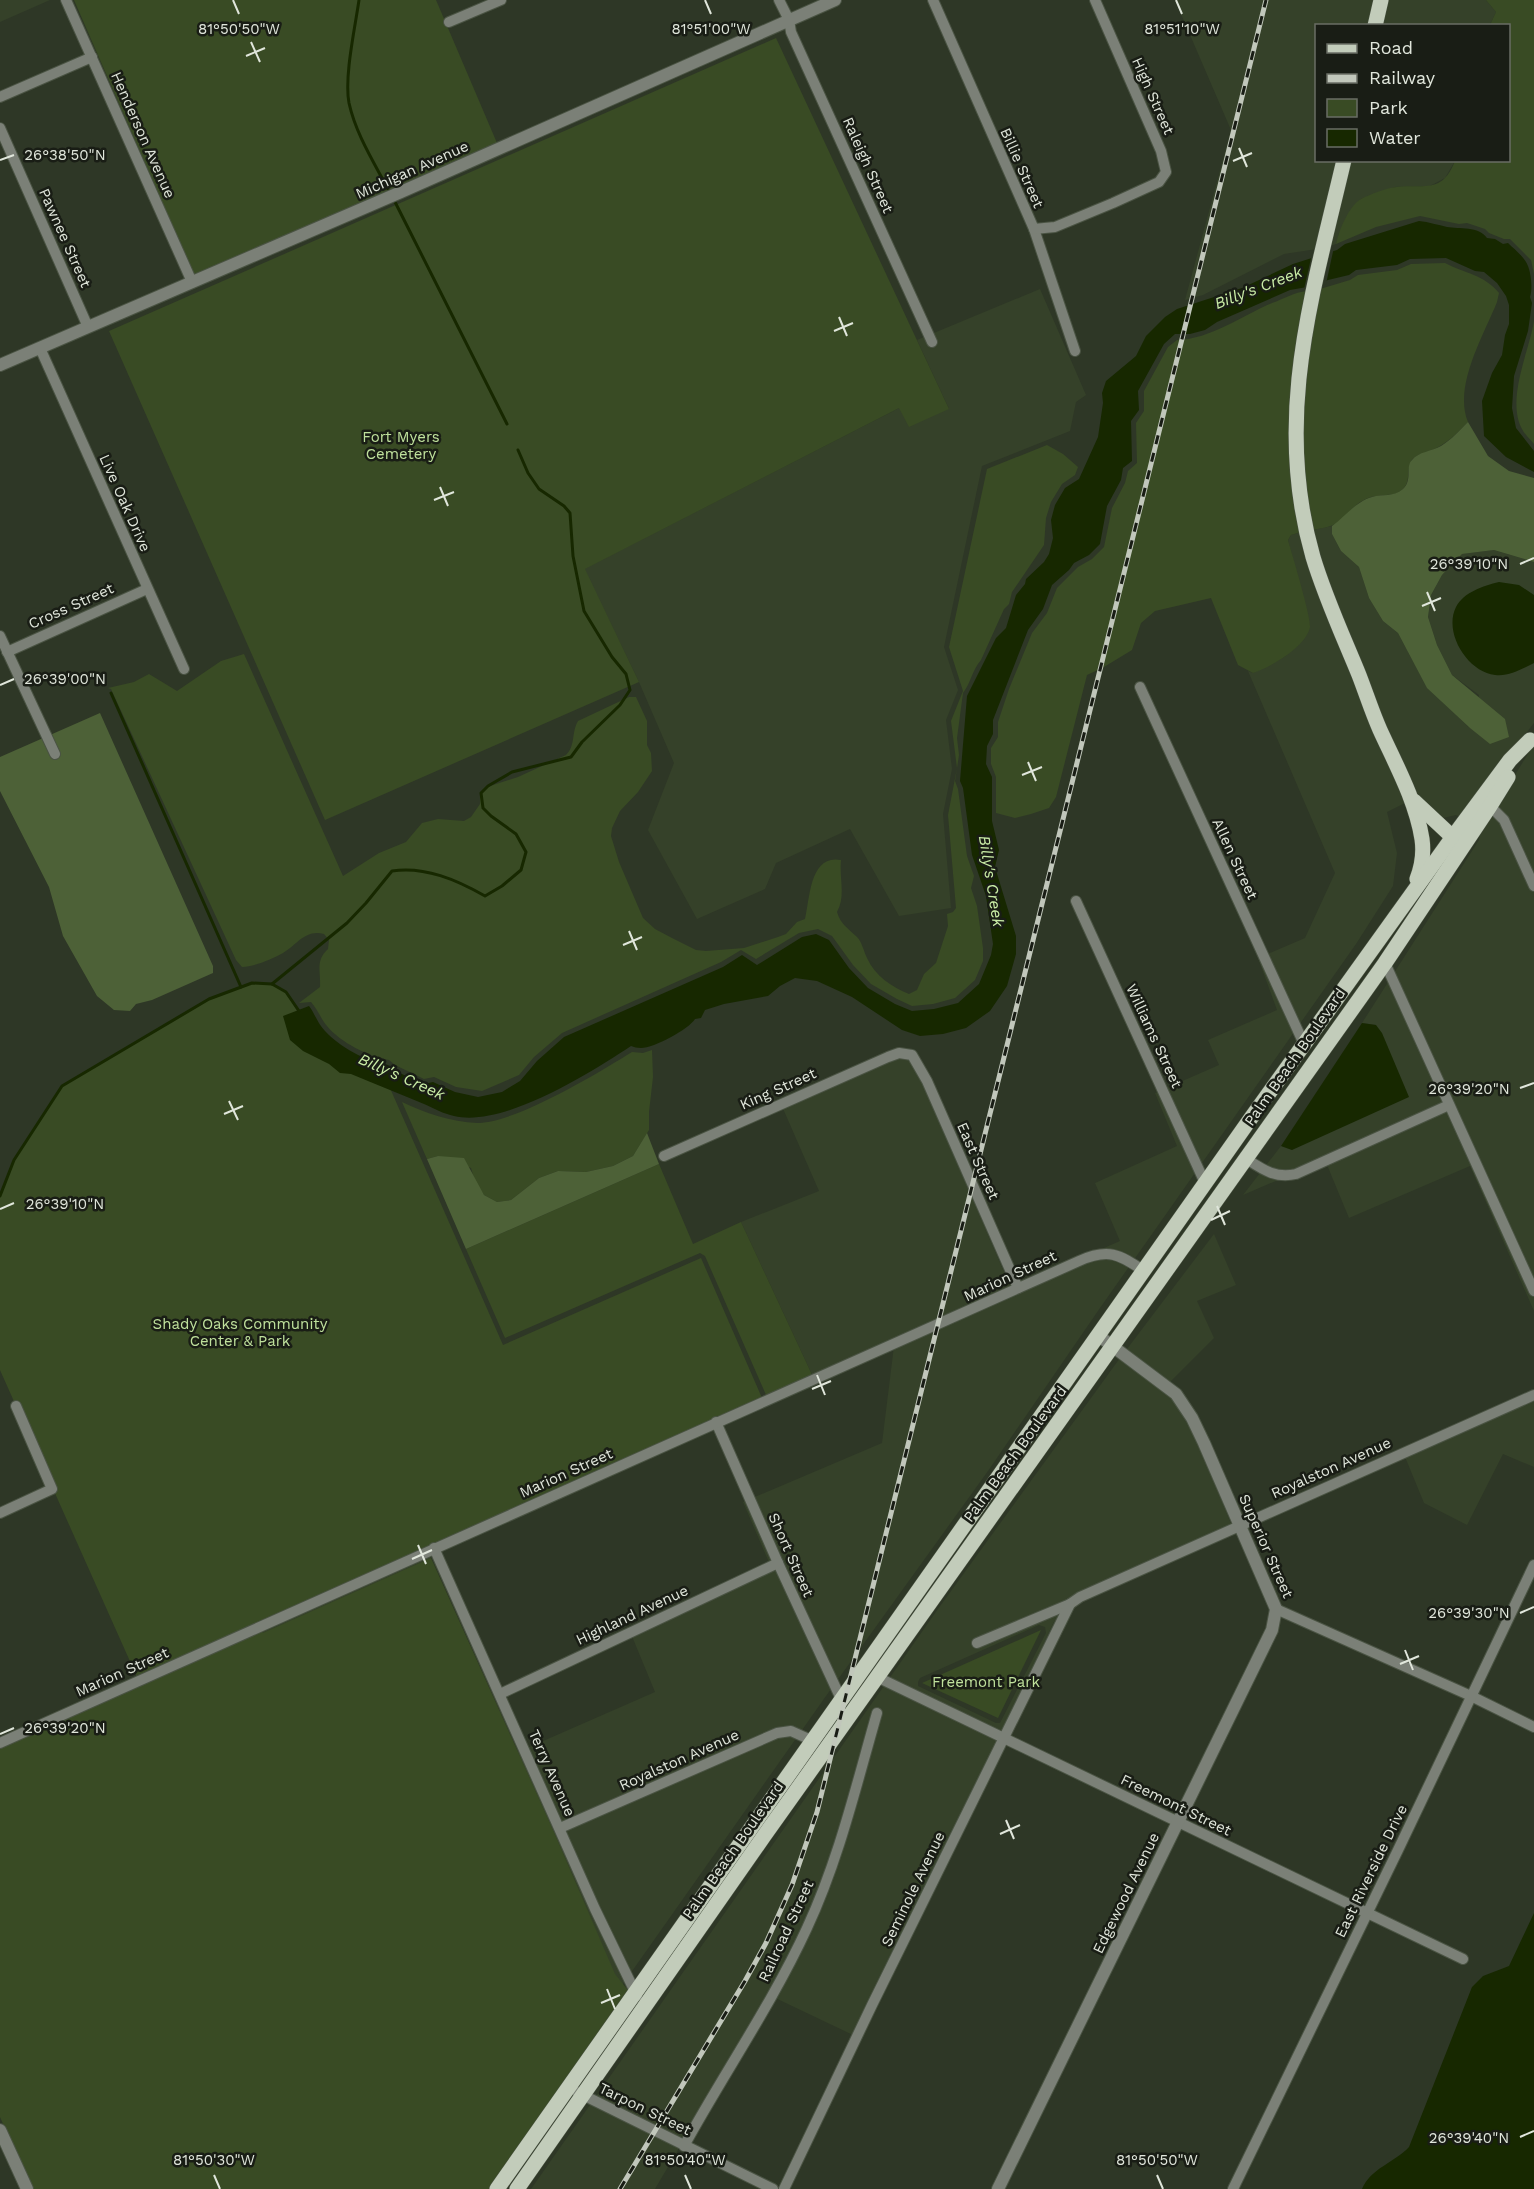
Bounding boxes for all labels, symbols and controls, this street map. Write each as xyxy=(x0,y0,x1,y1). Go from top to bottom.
text: 81°50'50"W xyxy=(198,20,280,38)
text: 81°51'00"W xyxy=(671,20,751,38)
text: 81°51'10"W xyxy=(1144,20,1220,38)
legend xyxy=(1315,24,1510,162)
text: Road xyxy=(1369,37,1413,58)
street label: High Street xyxy=(1128,55,1178,138)
text: Railway xyxy=(1369,67,1436,88)
street label: Henderson Avenue xyxy=(107,69,179,201)
text: Park xyxy=(1369,97,1408,118)
street label: Raleigh Street xyxy=(839,114,898,216)
street label: Billie Street xyxy=(996,125,1048,212)
text: Water xyxy=(1369,127,1421,148)
street label: Michigan Avenue xyxy=(353,137,471,203)
text: 26°38'50"N xyxy=(24,146,106,164)
street label: Pawnee Street xyxy=(35,186,95,291)
water label: Billy's Creek xyxy=(1212,262,1306,313)
park label: Fort Myers Cemetery xyxy=(362,428,440,463)
street label: Live Oak Drive xyxy=(95,451,155,555)
text: 26°39'10"N xyxy=(1430,555,1508,573)
street label: Cross Street xyxy=(26,579,117,633)
text: 26°39'00"N xyxy=(24,670,106,688)
street label: Allen Street xyxy=(1208,816,1262,903)
water label: Billy's Creek xyxy=(975,834,1008,930)
street label: Williams Street xyxy=(1122,981,1186,1091)
street label: Palm Beach Boulevard xyxy=(1241,985,1349,1129)
water label: Billy's Creek xyxy=(356,1049,449,1104)
street label: King Street xyxy=(737,1064,819,1114)
text: 26°39'20"N xyxy=(1428,1080,1510,1098)
street label: East Street xyxy=(953,1120,1003,1203)
text: 26°39'10"N xyxy=(26,1195,104,1213)
street label: Marion Street xyxy=(961,1246,1060,1305)
park label: Shady Oaks Community Center & Park xyxy=(153,1315,328,1350)
street label: Palm Beach Boulevard xyxy=(960,1382,1070,1526)
street label: Royalston Avenue xyxy=(1268,1434,1394,1502)
street label: Marion Street xyxy=(517,1444,616,1502)
street label: Superior Street xyxy=(1235,1491,1297,1601)
street label: Short Street xyxy=(764,1510,818,1600)
street label: Highland Avenue xyxy=(573,1581,691,1649)
text: 26°39'30"N xyxy=(1428,1604,1510,1622)
street label: Marion Street xyxy=(73,1643,172,1701)
park label: Freemont Park xyxy=(932,1673,1040,1691)
text: 26°39'20"N xyxy=(24,1719,106,1737)
street label: Royalston Avenue xyxy=(616,1726,742,1794)
street label: Terry Avenue xyxy=(525,1727,579,1819)
street label: Freemont Street xyxy=(1118,1770,1235,1840)
street label: Palm Beach Boulevard xyxy=(679,1778,787,1922)
street label: East Riverside Drive xyxy=(1331,1801,1411,1941)
street label: Seminole Avenue xyxy=(877,1829,949,1949)
street label: Edgewood Avenue xyxy=(1089,1830,1163,1956)
street label: Railroad Street xyxy=(755,1877,818,1985)
street label: Tarpon Street xyxy=(596,2079,695,2139)
text: 26°39'40"N xyxy=(1429,2129,1509,2147)
text: 81°50'30"W xyxy=(173,2151,255,2169)
text: 81°50'40"W xyxy=(644,2151,726,2169)
text: 81°50'50"W xyxy=(1116,2151,1198,2169)

